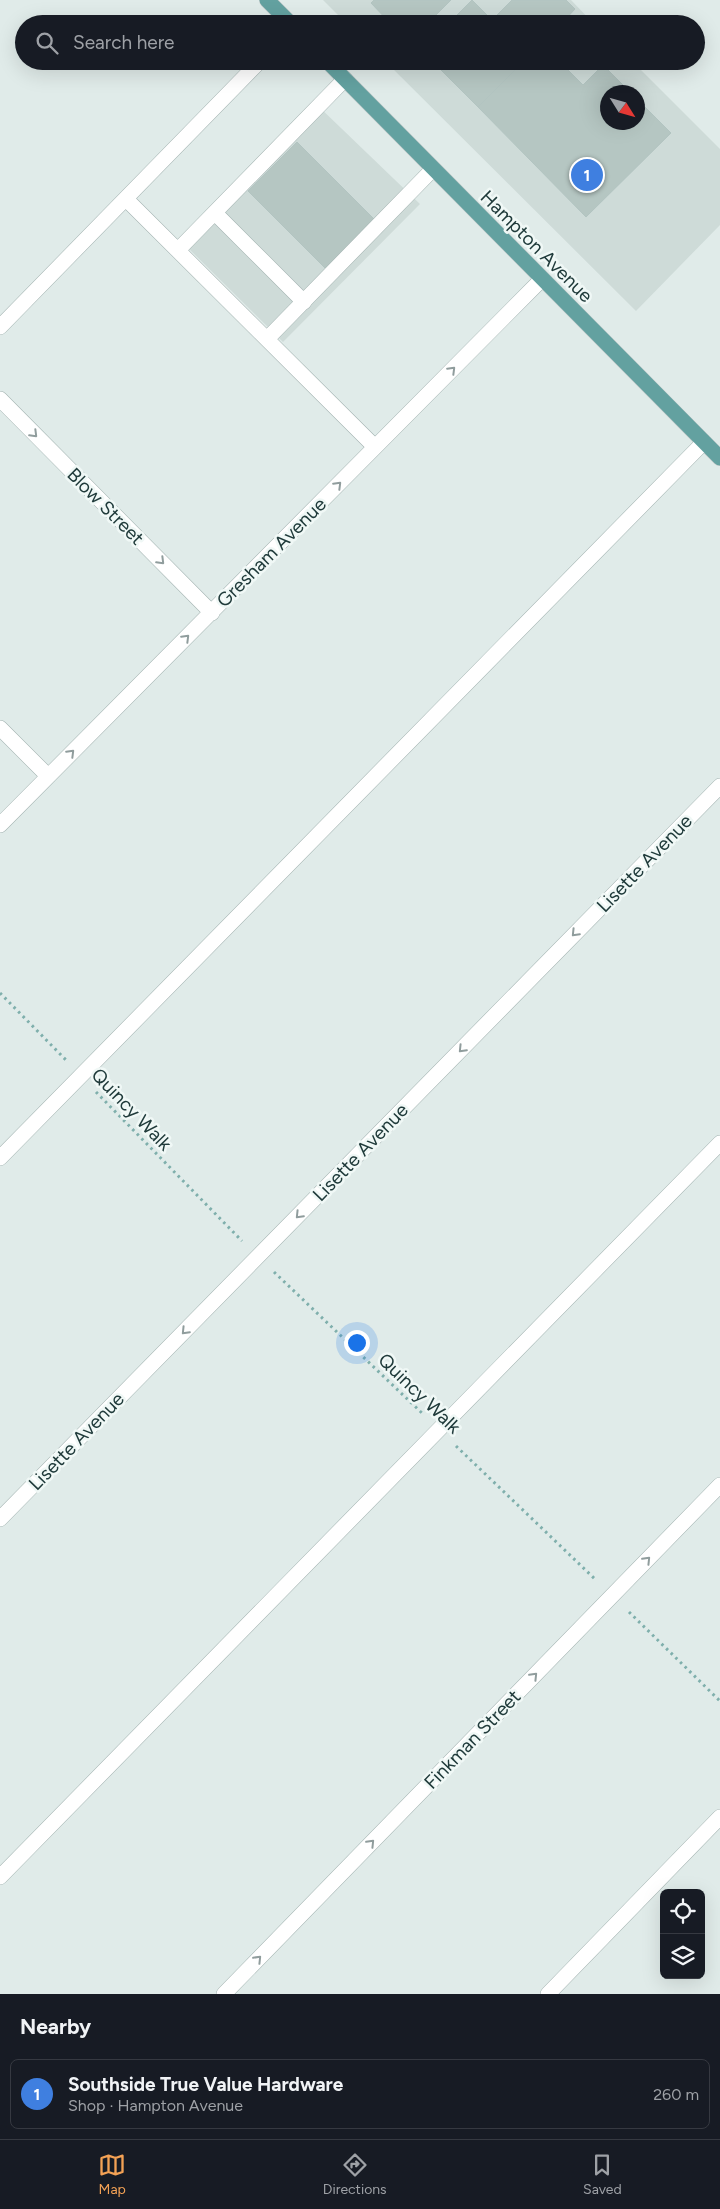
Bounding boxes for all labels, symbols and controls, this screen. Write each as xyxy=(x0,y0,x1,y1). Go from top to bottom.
search box xyxy=(15,15,705,70)
icon: search xyxy=(33,29,61,57)
text: Search here xyxy=(73,31,175,54)
north arrow xyxy=(600,85,645,130)
pin: 1 xyxy=(571,156,603,194)
street label: Hampton Avenue xyxy=(476,186,597,307)
one-way arrow xyxy=(446,367,455,376)
one-way arrow xyxy=(28,428,37,437)
street label: Blow Street xyxy=(62,463,149,550)
one-way arrow xyxy=(332,482,341,491)
street label: Gresham Avenue xyxy=(212,493,331,612)
one-way arrow xyxy=(155,556,164,565)
one-way arrow xyxy=(181,635,190,644)
one-way arrow xyxy=(66,750,75,759)
street label: Lisette Avenue xyxy=(592,810,697,917)
one-way arrow xyxy=(572,927,581,936)
one-way arrow xyxy=(458,1043,467,1052)
street label: Quincy Walk xyxy=(87,1063,177,1156)
street label: Lisette Avenue xyxy=(308,1099,413,1206)
one-way arrow xyxy=(296,1209,305,1218)
one-way arrow xyxy=(182,1325,191,1334)
your location xyxy=(344,1330,370,1356)
street label: Quincy Walk xyxy=(374,1348,466,1439)
street label: Lisette Avenue xyxy=(24,1388,129,1495)
one-way arrow xyxy=(641,1556,650,1565)
one-way arrow xyxy=(528,1673,537,1682)
street label: Finkman Street xyxy=(419,1685,525,1794)
one-way arrow xyxy=(365,1839,374,1848)
map controls xyxy=(660,1889,705,1979)
button: locate xyxy=(660,1889,705,1934)
button: layers xyxy=(660,1934,705,1979)
one-way arrow xyxy=(252,1956,261,1965)
text: Nearby xyxy=(20,2014,91,2039)
text: Southside True Value Hardware xyxy=(68,2073,343,2096)
text: 1 xyxy=(34,2085,40,2104)
text: 260 m xyxy=(653,2085,699,2104)
text: Shop · Hampton Avenue xyxy=(68,2096,243,2115)
tab: Map xyxy=(98,2151,126,2198)
tab: Directions xyxy=(323,2151,387,2198)
tab: Saved xyxy=(583,2151,622,2198)

